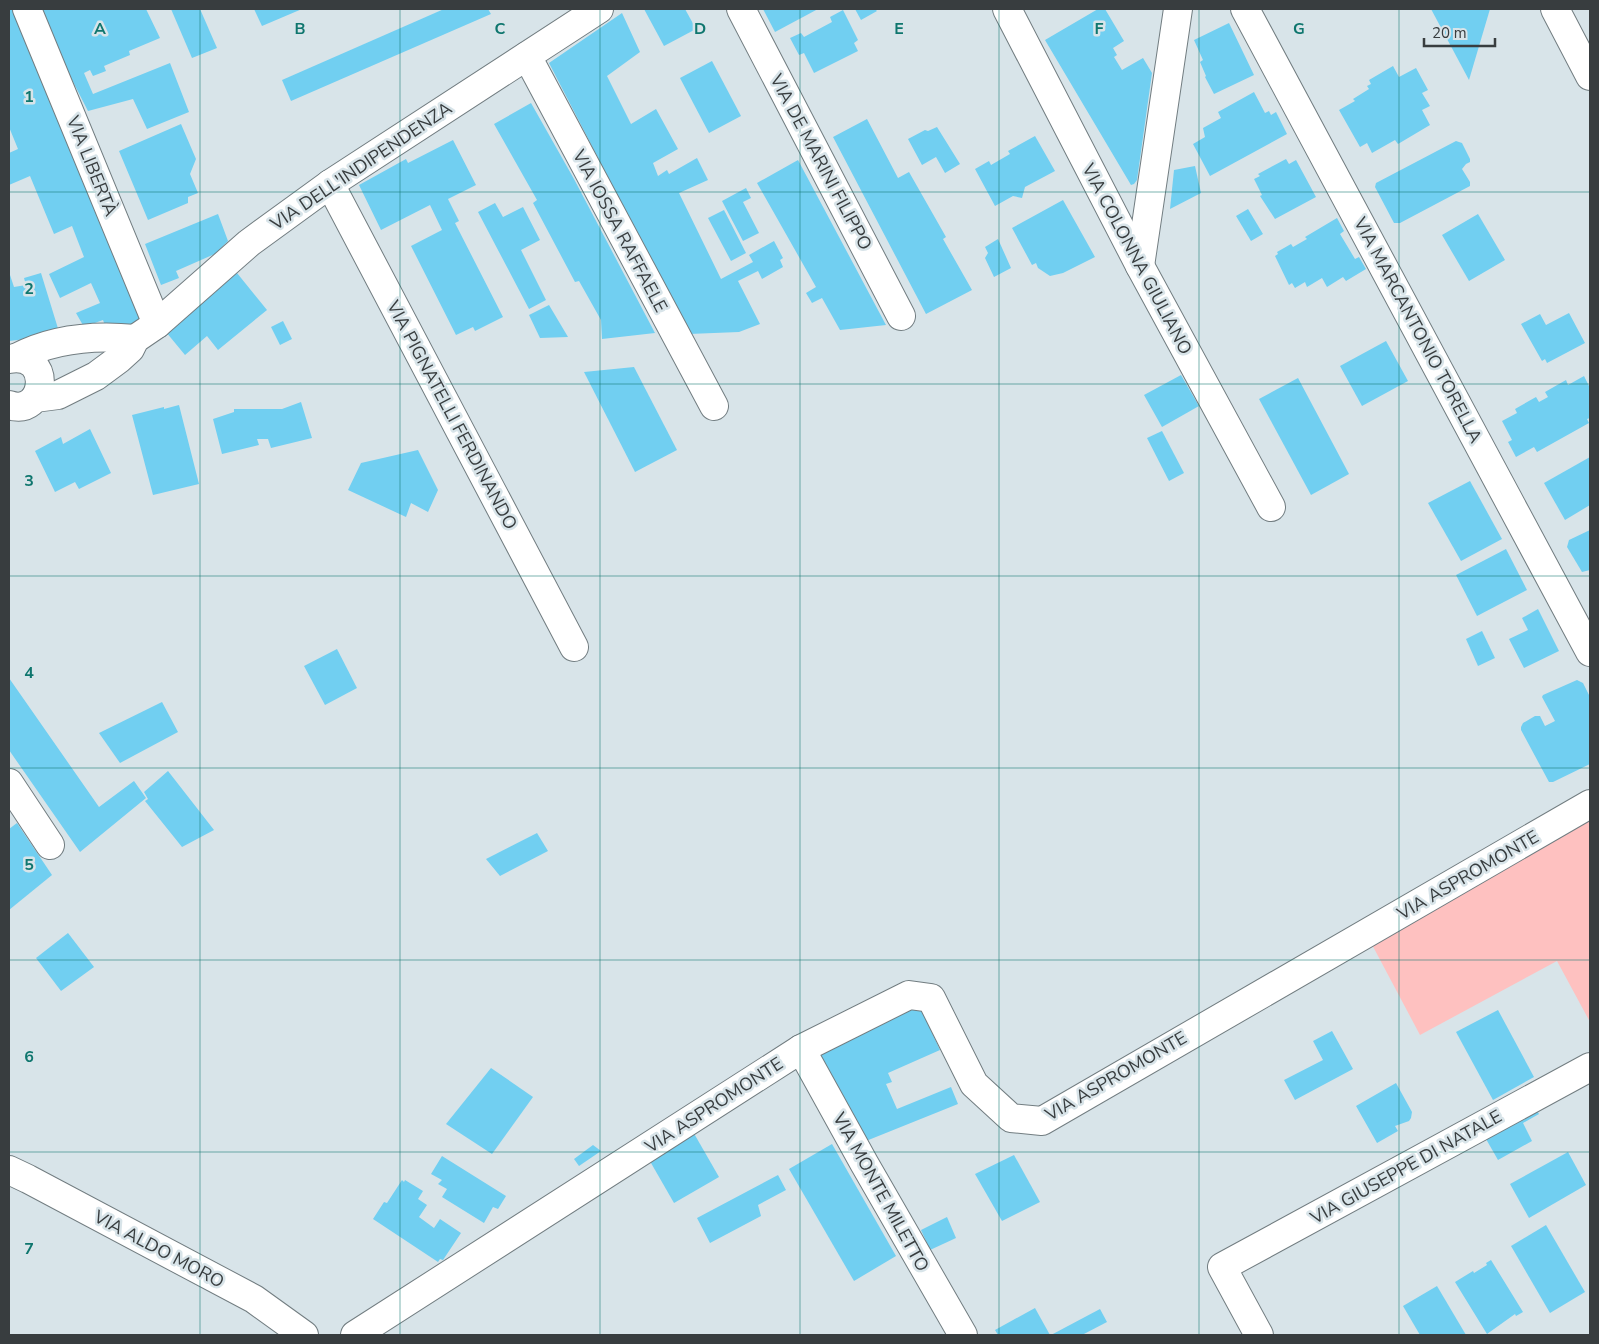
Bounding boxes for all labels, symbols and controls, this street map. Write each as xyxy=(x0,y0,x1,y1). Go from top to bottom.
scale bar xyxy=(1424,15,1495,47)
text: A xyxy=(94,18,106,40)
text: B xyxy=(294,18,306,40)
text: C xyxy=(495,18,506,40)
text: D xyxy=(694,18,706,40)
text: E xyxy=(894,18,904,40)
text: F xyxy=(1095,18,1104,40)
text: G xyxy=(1293,18,1305,40)
text: 20 m xyxy=(1432,23,1467,43)
street label: VIA DE MARINI FILIPPO xyxy=(764,69,878,254)
text: 1 xyxy=(24,86,34,108)
street label: VIA DELL'INDIPENDENZA xyxy=(265,96,456,236)
street label: VIA LIBERTÀ xyxy=(61,111,123,220)
street label: VIA IOSSA RAFFAELE xyxy=(567,145,673,316)
street label: VIA COLONNA GIULIANO xyxy=(1076,158,1198,359)
street label: VIA MARCANTONIO TORELLA xyxy=(1348,212,1488,447)
text: 2 xyxy=(24,278,34,300)
street label: VIA PIGNATELLI FERDINANDO xyxy=(381,295,523,534)
text: 3 xyxy=(24,470,34,492)
text: 4 xyxy=(24,662,34,684)
street label: VIA ASPROMONTE xyxy=(1392,825,1543,926)
text: 5 xyxy=(24,854,34,876)
street label: VIA ASPROMONTE xyxy=(1040,1026,1191,1127)
text: 6 xyxy=(24,1046,34,1068)
street label: VIA ASPROMONTE xyxy=(640,1051,788,1159)
street label: VIA GIUSEPPE DI NATALE xyxy=(1305,1104,1506,1230)
street label: VIA MONTE MILETTO xyxy=(827,1107,935,1276)
street label: VIA ALDO MORO xyxy=(89,1204,228,1293)
text: 7 xyxy=(24,1238,34,1260)

